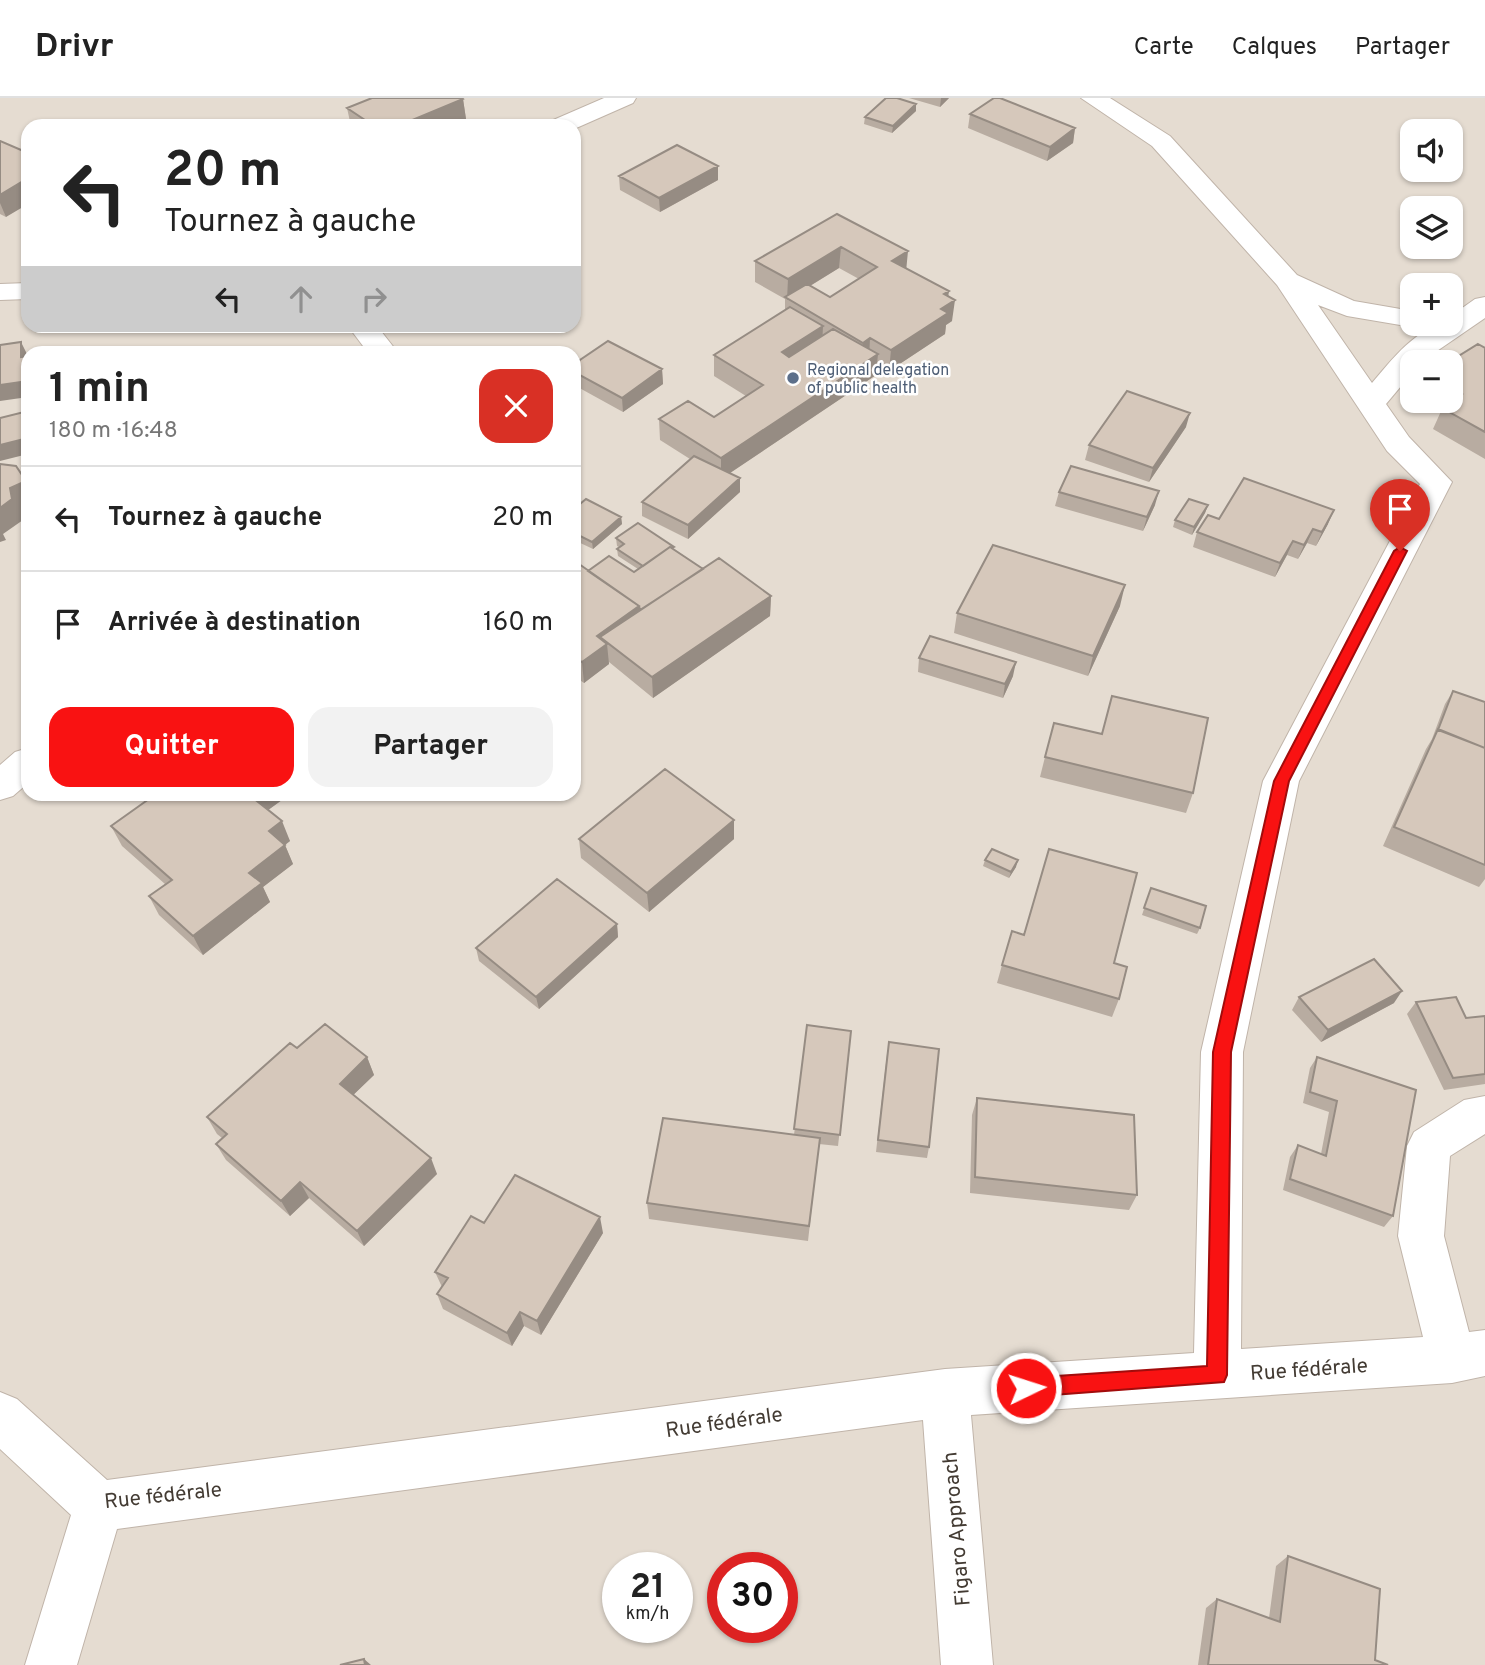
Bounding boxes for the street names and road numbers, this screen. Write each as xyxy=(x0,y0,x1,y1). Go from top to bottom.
street label: Rue fédérale xyxy=(1249,1353,1369,1388)
street label: Rue fédérale xyxy=(664,1402,785,1445)
street label: Figaro Approach xyxy=(937,1450,978,1607)
street label: Rue fédérale xyxy=(103,1477,223,1516)

